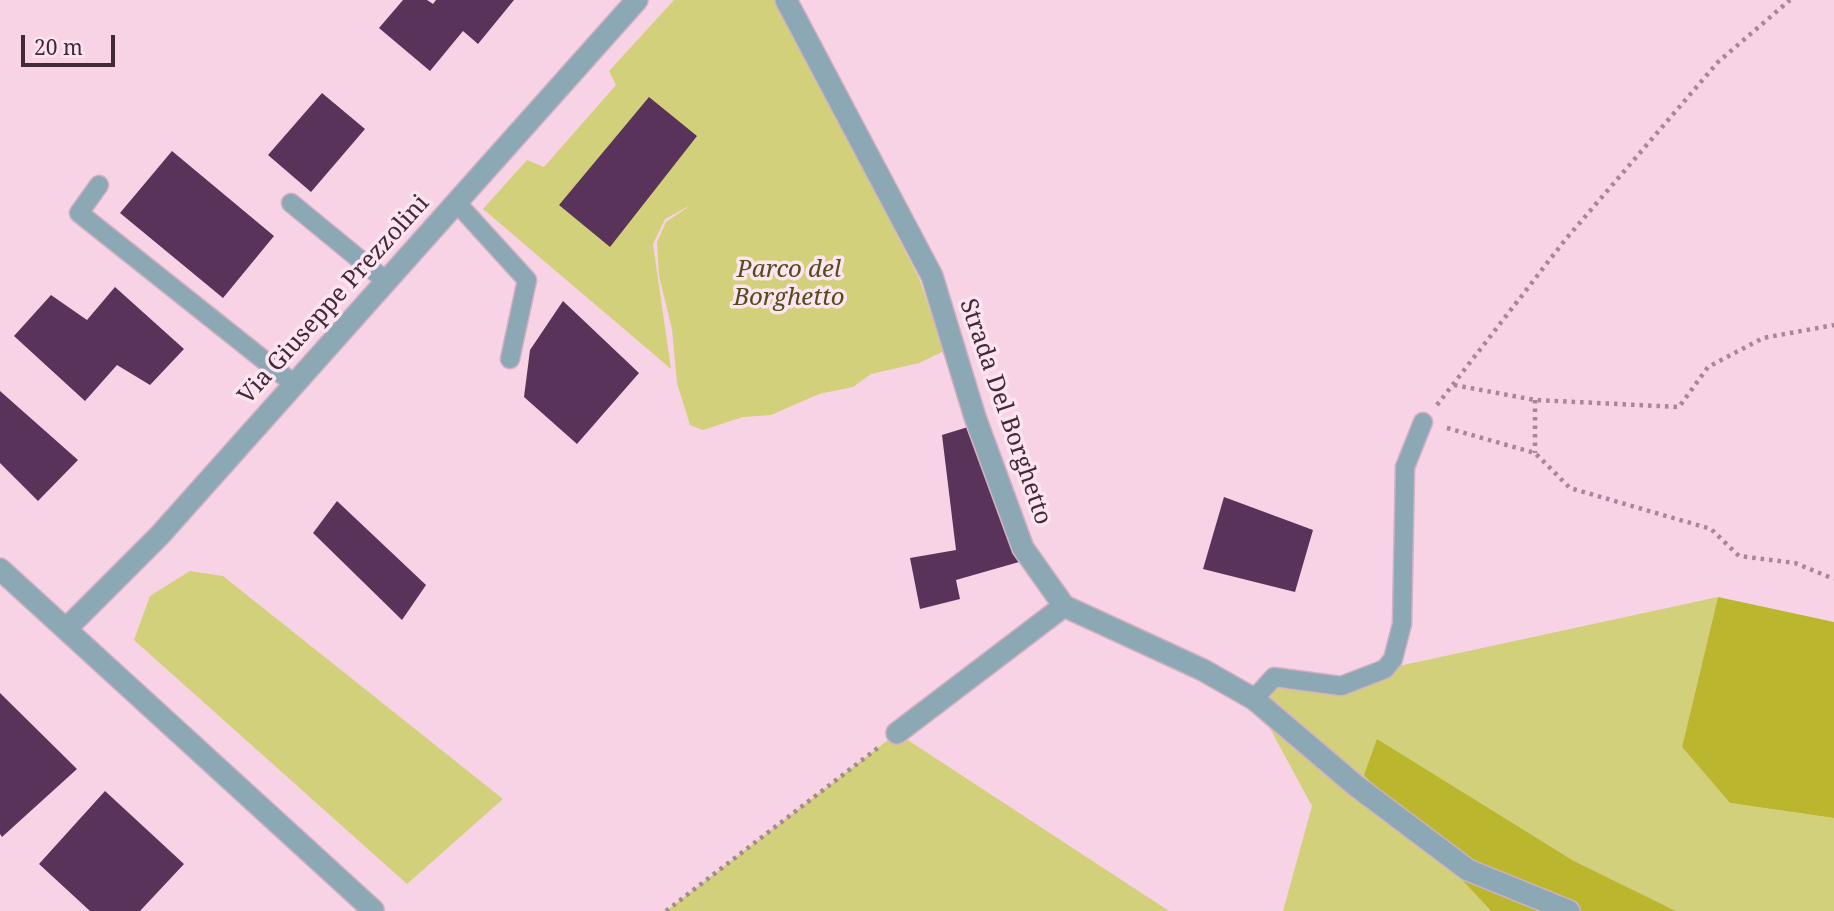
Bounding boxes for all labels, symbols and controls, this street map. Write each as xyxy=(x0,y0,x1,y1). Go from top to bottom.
scale bar xyxy=(24,21,119,65)
text: 20 m xyxy=(34,33,83,61)
street label: Via Giuseppe Prezzolini xyxy=(233,190,435,410)
park label: Parco del Borghetto xyxy=(733,256,845,312)
street label: Strada Del Borghetto xyxy=(953,295,1057,529)

